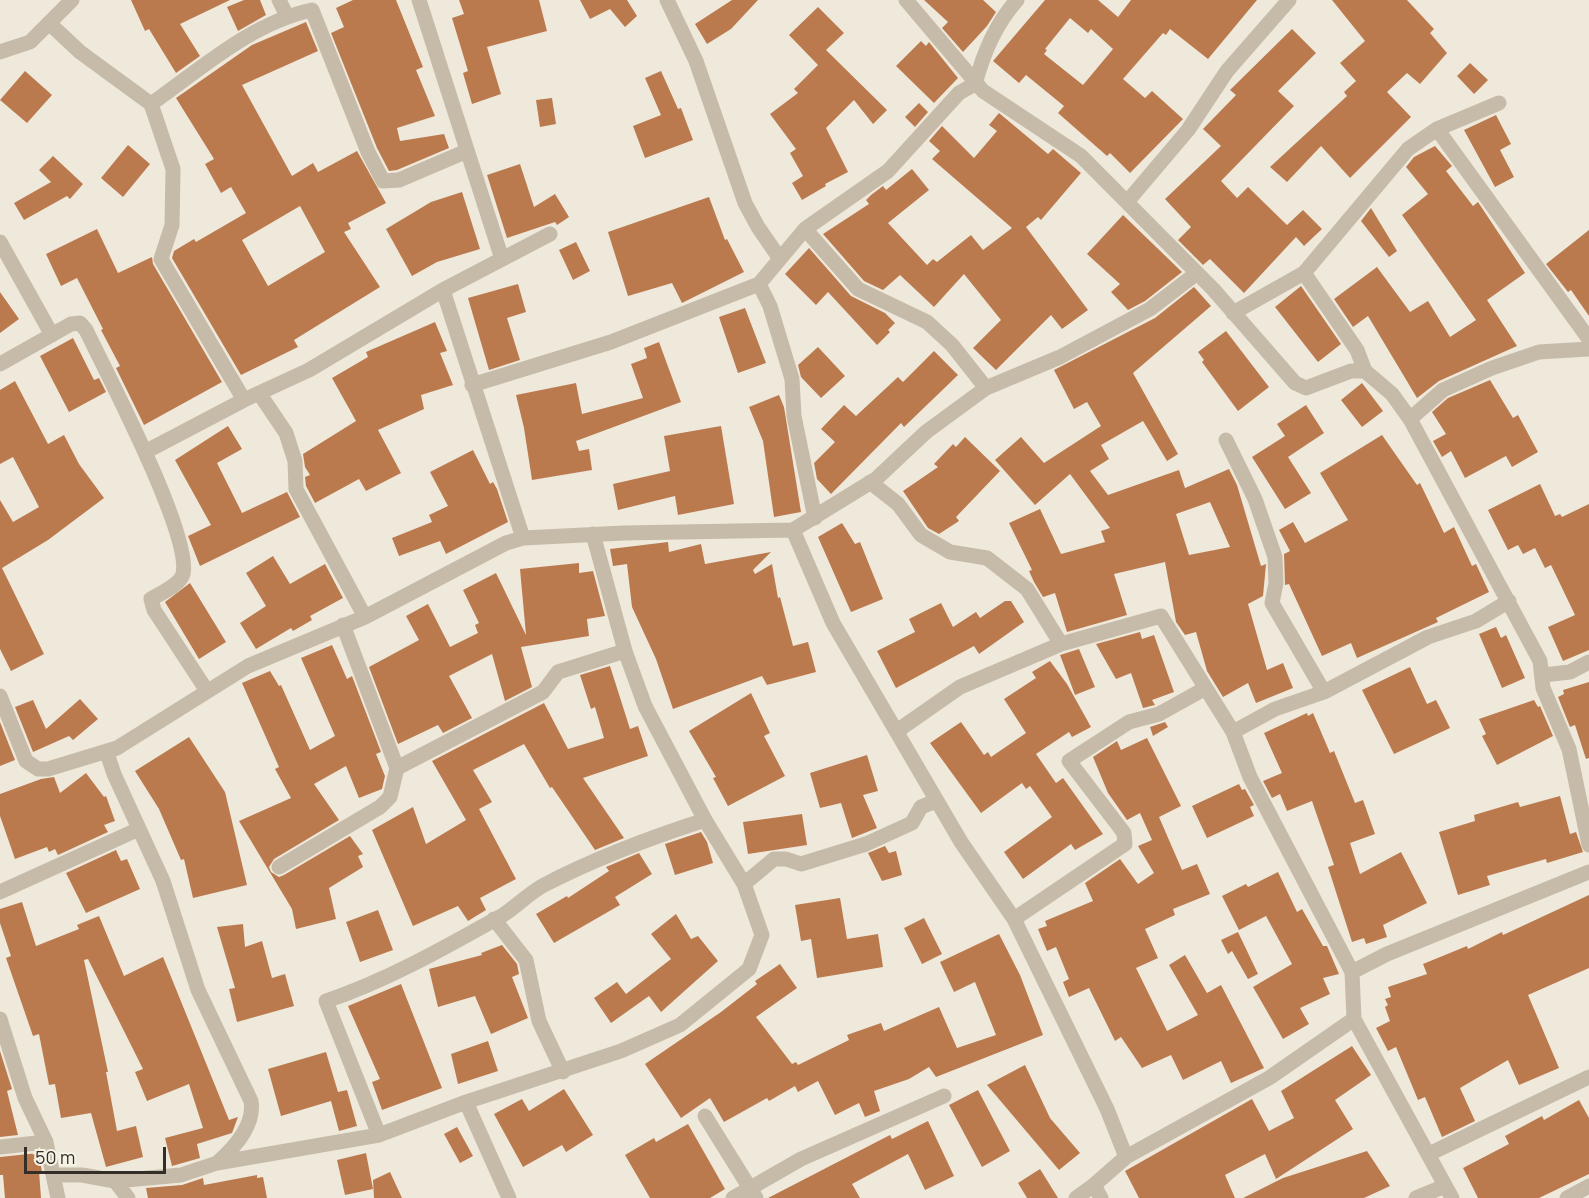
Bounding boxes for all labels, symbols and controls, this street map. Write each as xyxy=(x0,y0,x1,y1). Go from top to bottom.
scale bar xyxy=(27,1135,170,1173)
text: 50 m xyxy=(35,1145,75,1169)

